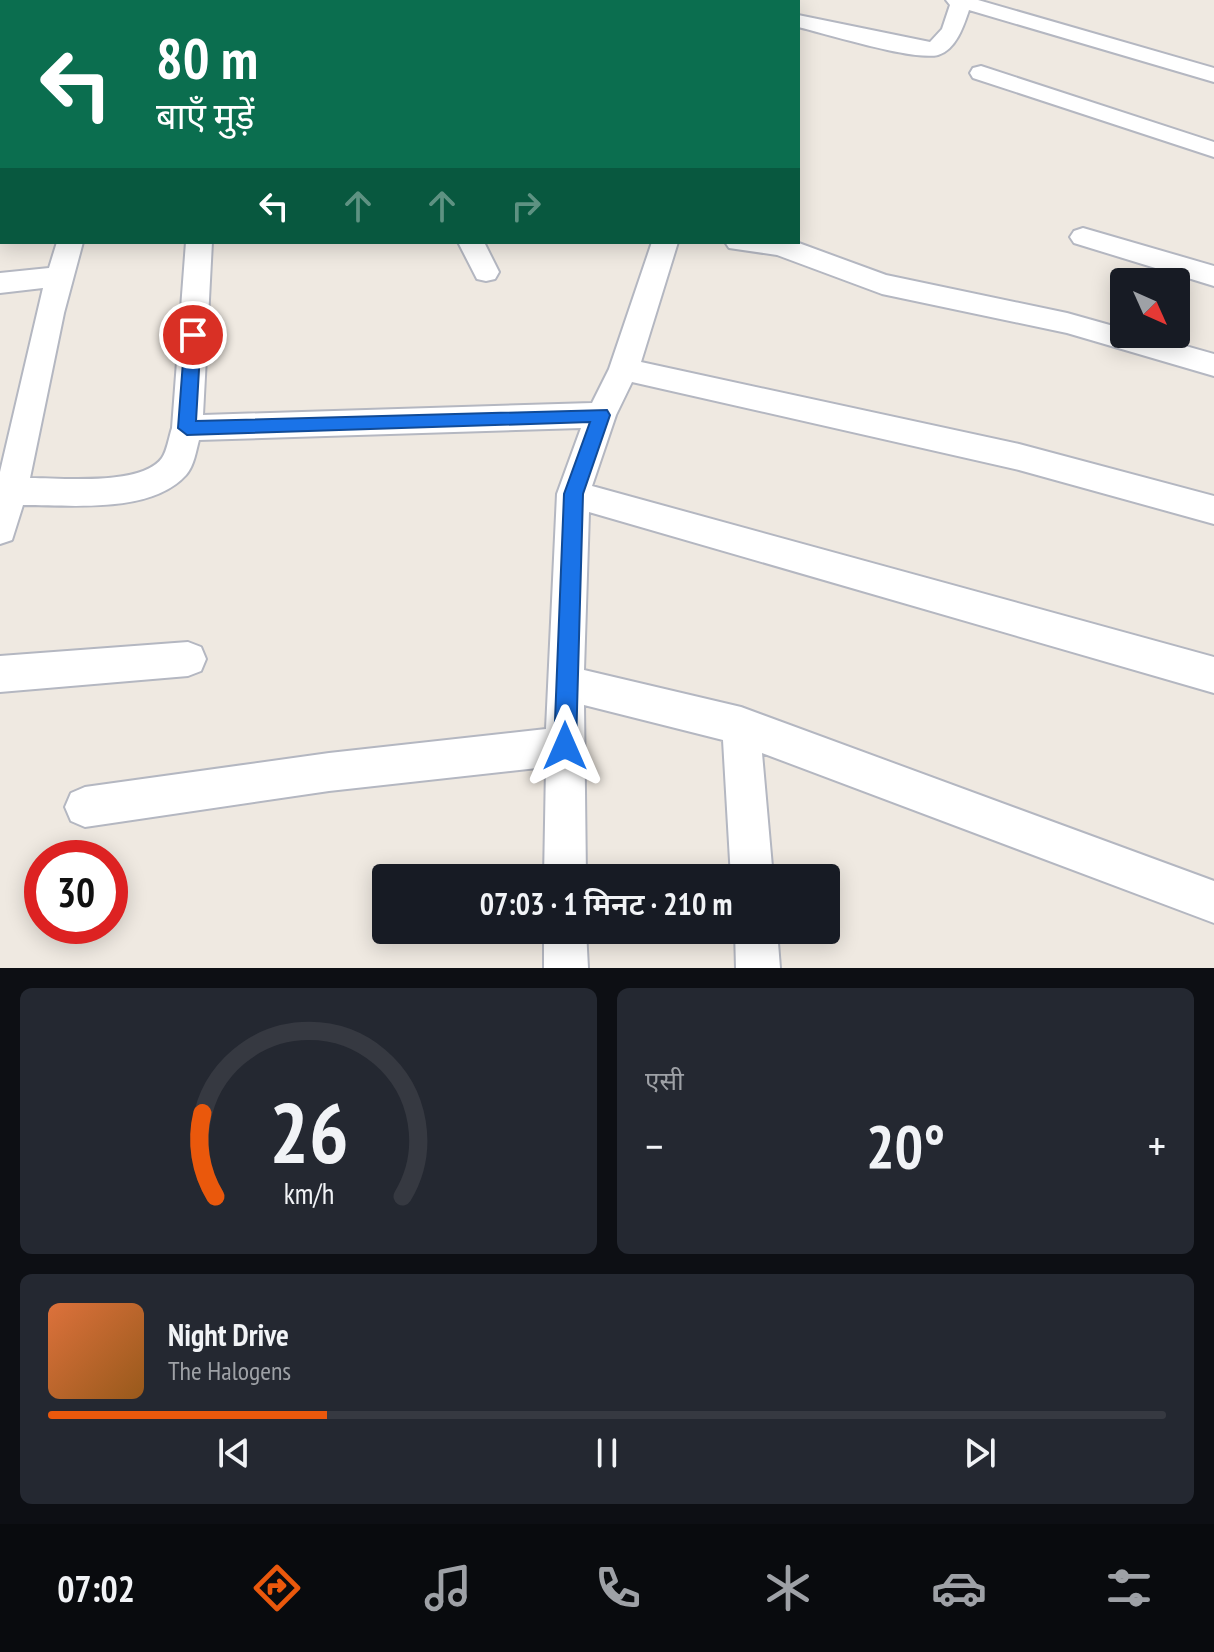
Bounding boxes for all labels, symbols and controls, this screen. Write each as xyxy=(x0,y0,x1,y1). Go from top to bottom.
text: 80 m xyxy=(156,22,258,94)
icon: left xyxy=(24,32,128,136)
text: बाएँ मुड़ें xyxy=(156,92,254,139)
icon: left xyxy=(252,184,296,228)
icon: ahead xyxy=(336,184,380,228)
icon: ahead xyxy=(420,184,464,228)
icon: right xyxy=(504,184,548,228)
north arrow xyxy=(1110,268,1190,348)
map controls xyxy=(1110,268,1190,348)
pin xyxy=(159,301,227,369)
icon: arrive xyxy=(171,313,215,357)
position arrow xyxy=(523,704,607,788)
speed limit sign: 30 xyxy=(24,840,128,944)
text: 07:03 · 1 मिनट · 210 m xyxy=(480,884,732,923)
text: एसी xyxy=(645,1064,684,1097)
text: 26 xyxy=(269,1078,348,1186)
text: 20° xyxy=(866,1107,945,1185)
text: − xyxy=(645,1117,663,1174)
text: + xyxy=(1148,1117,1166,1174)
text: km/h xyxy=(283,1175,334,1212)
text: Night Drive xyxy=(168,1315,289,1354)
text: The Halogens xyxy=(168,1354,291,1387)
icon: previous xyxy=(212,1431,256,1475)
icon: pause xyxy=(585,1431,629,1475)
icon: next xyxy=(958,1431,1002,1475)
icon: directions xyxy=(249,1560,305,1616)
icon: music xyxy=(420,1560,476,1616)
icon: phone xyxy=(590,1560,646,1616)
icon: climate xyxy=(760,1560,816,1616)
icon: car xyxy=(931,1560,987,1616)
icon: filters xyxy=(1101,1560,1157,1616)
text: 07:02 xyxy=(57,1565,135,1612)

